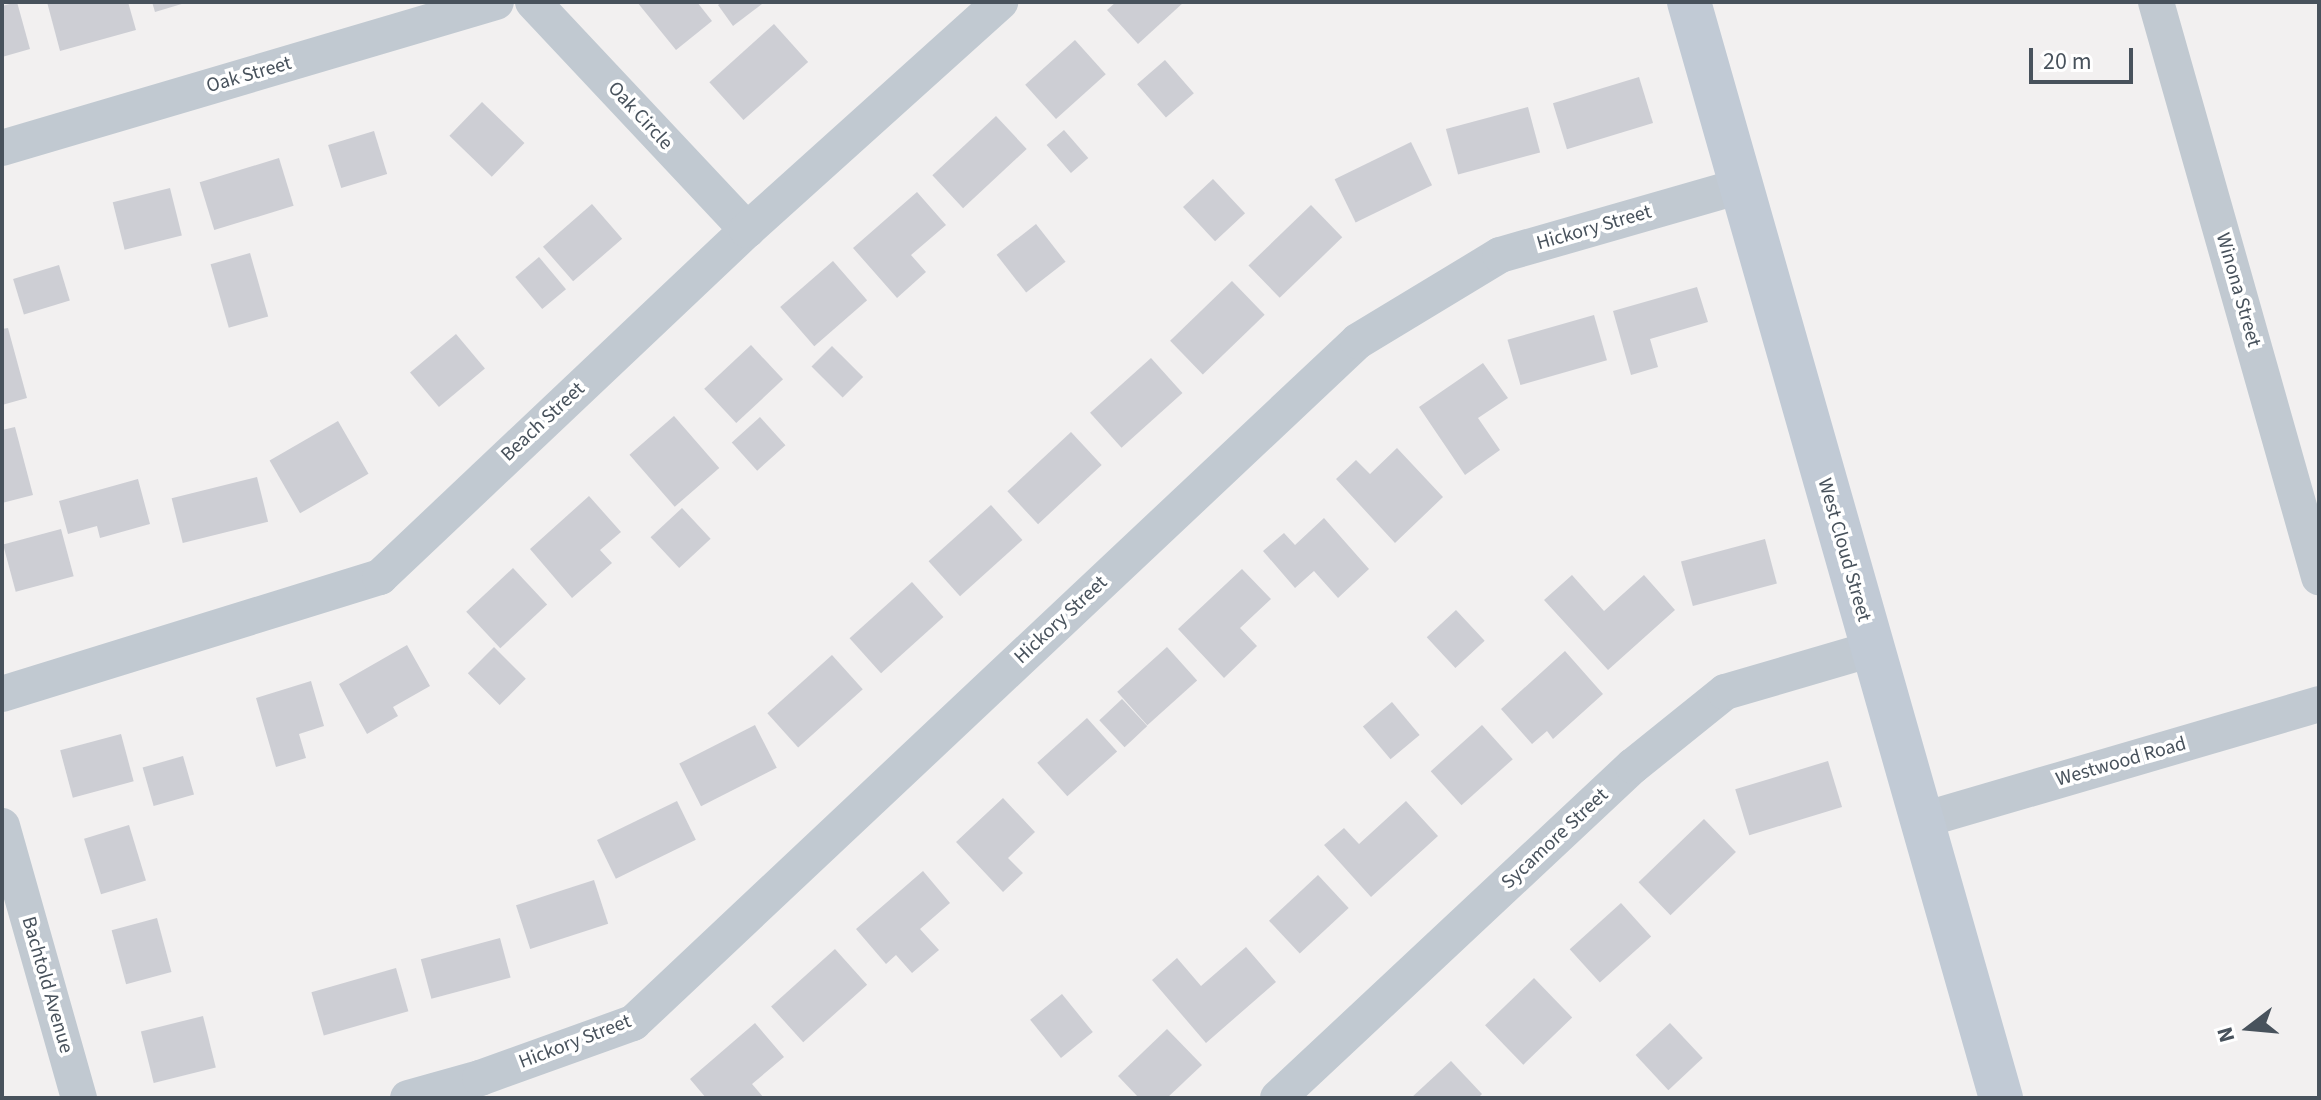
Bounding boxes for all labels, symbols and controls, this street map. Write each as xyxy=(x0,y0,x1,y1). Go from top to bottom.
scale bar xyxy=(2033,32,2137,82)
text: 20 m xyxy=(2043,44,2092,79)
street label: Oak Street xyxy=(204,51,294,99)
street label: Oak Circle xyxy=(602,77,678,155)
street label: Hickory Street xyxy=(1534,200,1654,256)
street label: Winona Street xyxy=(2210,230,2266,350)
street label: Beach Street xyxy=(496,377,590,467)
street label: West Cloud Street xyxy=(1812,476,1876,624)
street label: Hickory Street xyxy=(1010,571,1112,669)
street label: Westwood Road xyxy=(2053,732,2189,792)
street label: Sycamore Street xyxy=(1497,783,1613,895)
street label: Bachtold Avenue xyxy=(16,914,78,1056)
north arrow xyxy=(2209,988,2289,1068)
street label: Hickory Street xyxy=(515,1010,635,1074)
text: N xyxy=(2209,1023,2243,1046)

